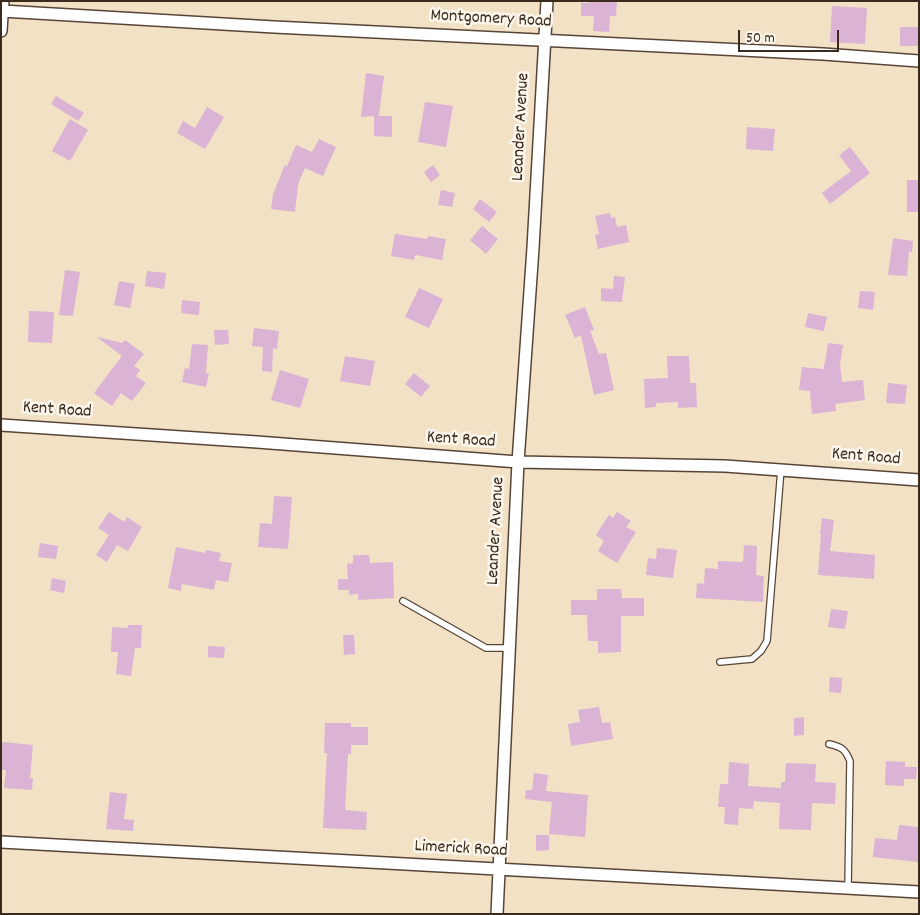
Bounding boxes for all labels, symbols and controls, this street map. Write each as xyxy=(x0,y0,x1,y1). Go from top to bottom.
street label: Montgomery Road xyxy=(430,6,552,34)
scale bar xyxy=(740,20,841,52)
text: 50 m xyxy=(746,28,775,50)
street label: Leander Avenue xyxy=(508,72,536,182)
street label: Kent Road xyxy=(22,398,92,424)
street label: Kent Road xyxy=(426,428,496,454)
street label: Kent Road xyxy=(831,444,901,472)
street label: Leander Avenue xyxy=(483,476,511,586)
street label: Limerick Road xyxy=(414,837,508,863)

